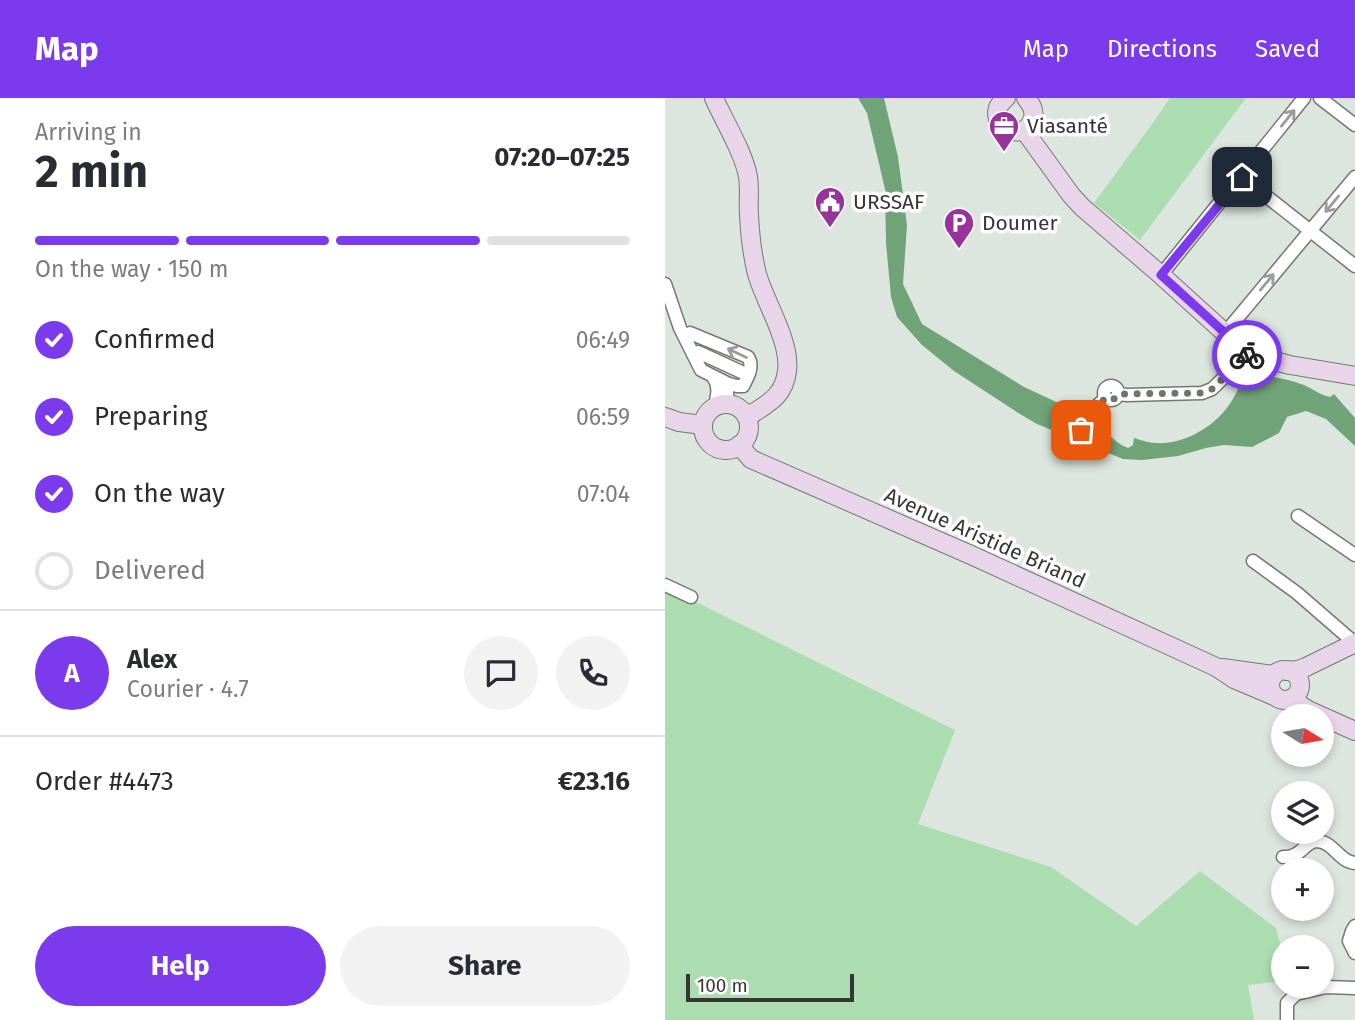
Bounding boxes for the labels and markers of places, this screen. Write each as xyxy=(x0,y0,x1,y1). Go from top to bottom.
office icon: Viasanté xyxy=(987,109,1021,153)
place label: Viasanté xyxy=(1027,113,1108,139)
pin xyxy=(1212,147,1272,207)
public building icon: URSSAF xyxy=(813,185,847,229)
place label: URSSAF xyxy=(853,189,924,215)
parking icon: Doumer xyxy=(942,206,976,250)
place label: Doumer xyxy=(982,210,1058,236)
pin xyxy=(1051,400,1111,460)

